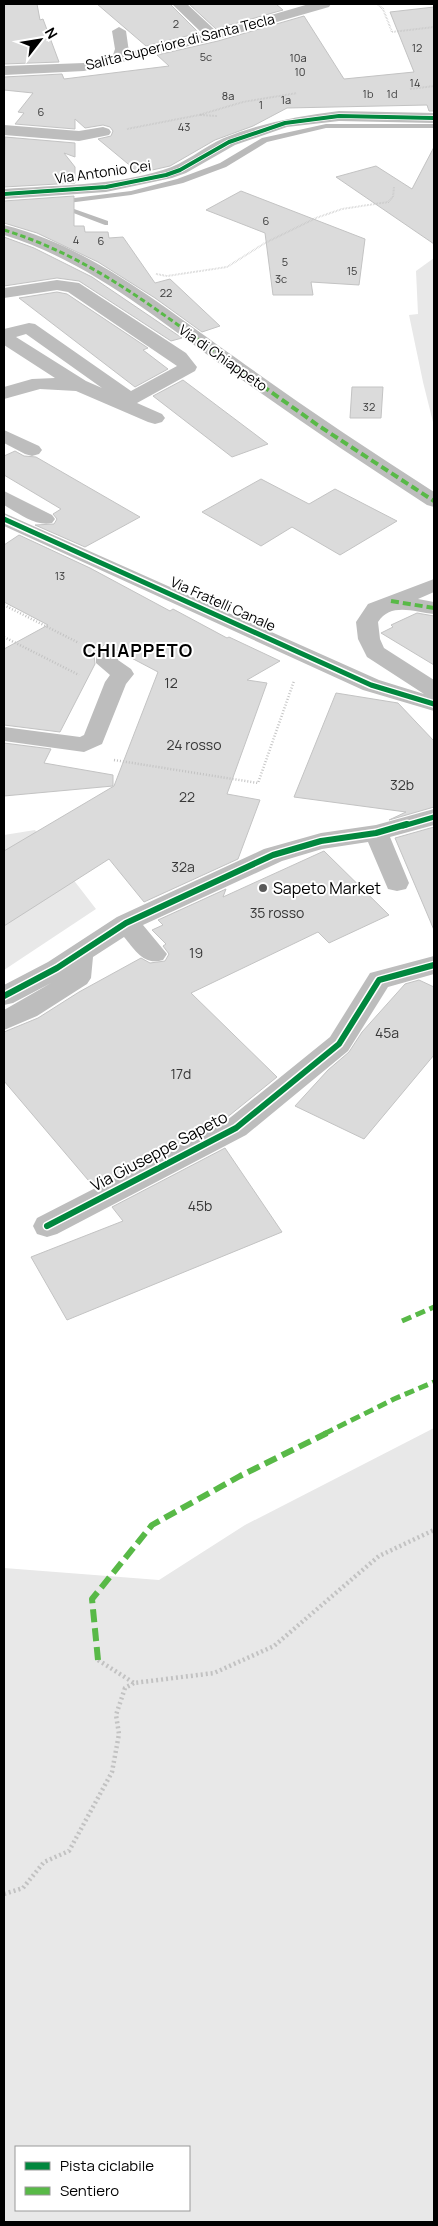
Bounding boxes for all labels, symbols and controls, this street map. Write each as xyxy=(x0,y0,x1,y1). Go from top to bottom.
street label: Salita Superiore di Santa Tecla xyxy=(83,9,276,74)
north arrow xyxy=(15,15,65,65)
house number: 2 xyxy=(173,16,179,31)
text: N xyxy=(41,24,62,42)
house number: 12 xyxy=(412,40,422,55)
house number: 5c xyxy=(200,49,212,64)
house number: 10a xyxy=(289,50,307,65)
house number: 10 xyxy=(294,64,306,79)
house number: 14 xyxy=(410,75,420,90)
house number: 1b xyxy=(363,86,374,101)
house number: 1d xyxy=(387,86,397,101)
house number: 8a xyxy=(222,88,234,103)
house number: 1a xyxy=(281,92,291,107)
house number: 1 xyxy=(259,97,263,112)
house number: 6 xyxy=(38,104,45,119)
house number: 43 xyxy=(178,119,190,134)
street label: Via Antonio Cei xyxy=(54,155,152,188)
house number: 6 xyxy=(263,213,270,228)
house number: 4 xyxy=(73,232,79,247)
house number: 6 xyxy=(98,233,105,248)
house number: 5 xyxy=(282,254,288,269)
house number: 15 xyxy=(347,263,357,278)
house number: 3c xyxy=(275,271,287,286)
house number: 22 xyxy=(160,285,172,300)
street label: Via di Chiappeto xyxy=(175,320,271,395)
house number: 32 xyxy=(363,399,375,414)
house number: 13 xyxy=(55,568,65,583)
street label: Via Fratelli Canale xyxy=(168,572,279,635)
district label: CHIAPPETO xyxy=(83,638,193,662)
house number: 12 xyxy=(164,673,178,692)
house number: 24 rosso xyxy=(167,735,221,754)
house number: 32b xyxy=(390,775,414,794)
house number: 22 xyxy=(179,787,195,806)
house number: 32a xyxy=(171,857,195,876)
place label: Sapeto Market xyxy=(273,877,381,899)
marker: Sapeto Market xyxy=(257,882,269,894)
house number: 35 rosso xyxy=(250,903,304,922)
house number: 19 xyxy=(189,943,203,962)
house number: 45a xyxy=(375,1023,399,1042)
house number: 17d xyxy=(171,1064,191,1083)
street label: Via Giuseppe Sapeto xyxy=(87,1106,231,1196)
house number: 45b xyxy=(188,1196,212,1215)
legend xyxy=(15,2146,190,2211)
text: Pista ciclabile xyxy=(60,2155,154,2176)
text: Sentiero xyxy=(60,2180,119,2201)

